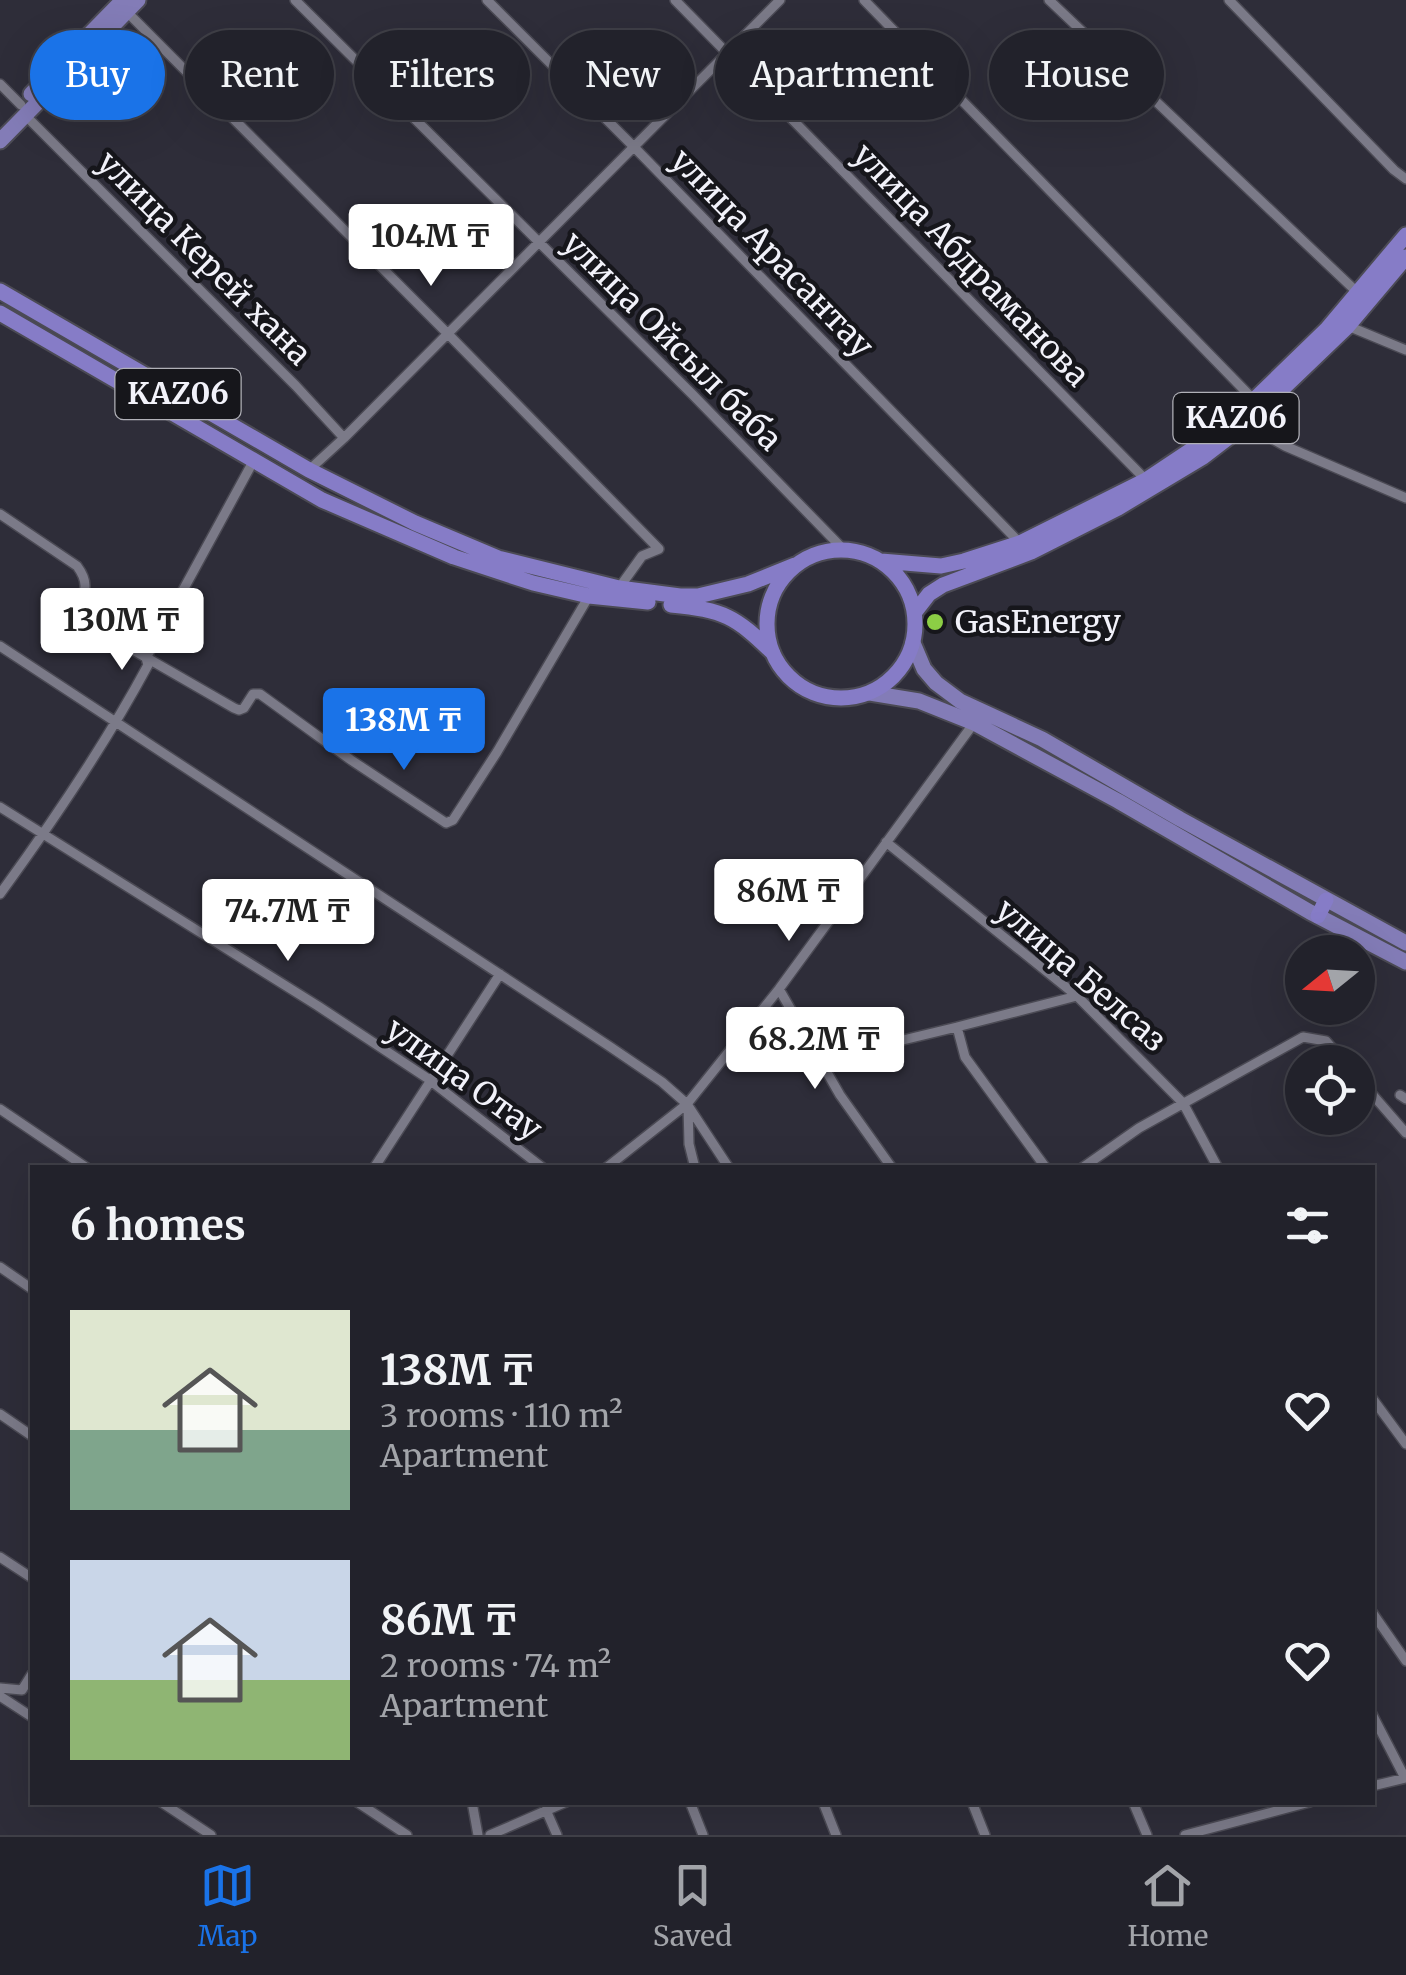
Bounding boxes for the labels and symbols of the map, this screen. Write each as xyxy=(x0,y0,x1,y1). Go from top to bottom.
street label: улица Абдраманова xyxy=(845,135,1097,395)
street label: улица Арасантау xyxy=(662,140,882,366)
street label: улица Керей хана xyxy=(89,143,319,373)
pin: 104M ₸ xyxy=(350,204,512,289)
street label: улица Ойсыл баба xyxy=(554,223,790,459)
road number: KАZ06 xyxy=(116,369,240,419)
road number: KАZ06 xyxy=(1174,393,1298,443)
pin: 130M ₸ xyxy=(41,588,203,673)
place label: GasEnergy xyxy=(955,602,1121,642)
marker: GasEnergy xyxy=(924,611,946,633)
pin: 138M ₸ xyxy=(323,688,485,773)
pin: 86M ₸ xyxy=(719,859,859,944)
pin: 74.7M ₸ xyxy=(196,879,380,964)
street label: улица Белсаз xyxy=(987,890,1175,1060)
north arrow xyxy=(1285,935,1375,1025)
pin: 68.2M ₸ xyxy=(723,1007,907,1092)
street label: улица Отау xyxy=(378,1009,550,1149)

